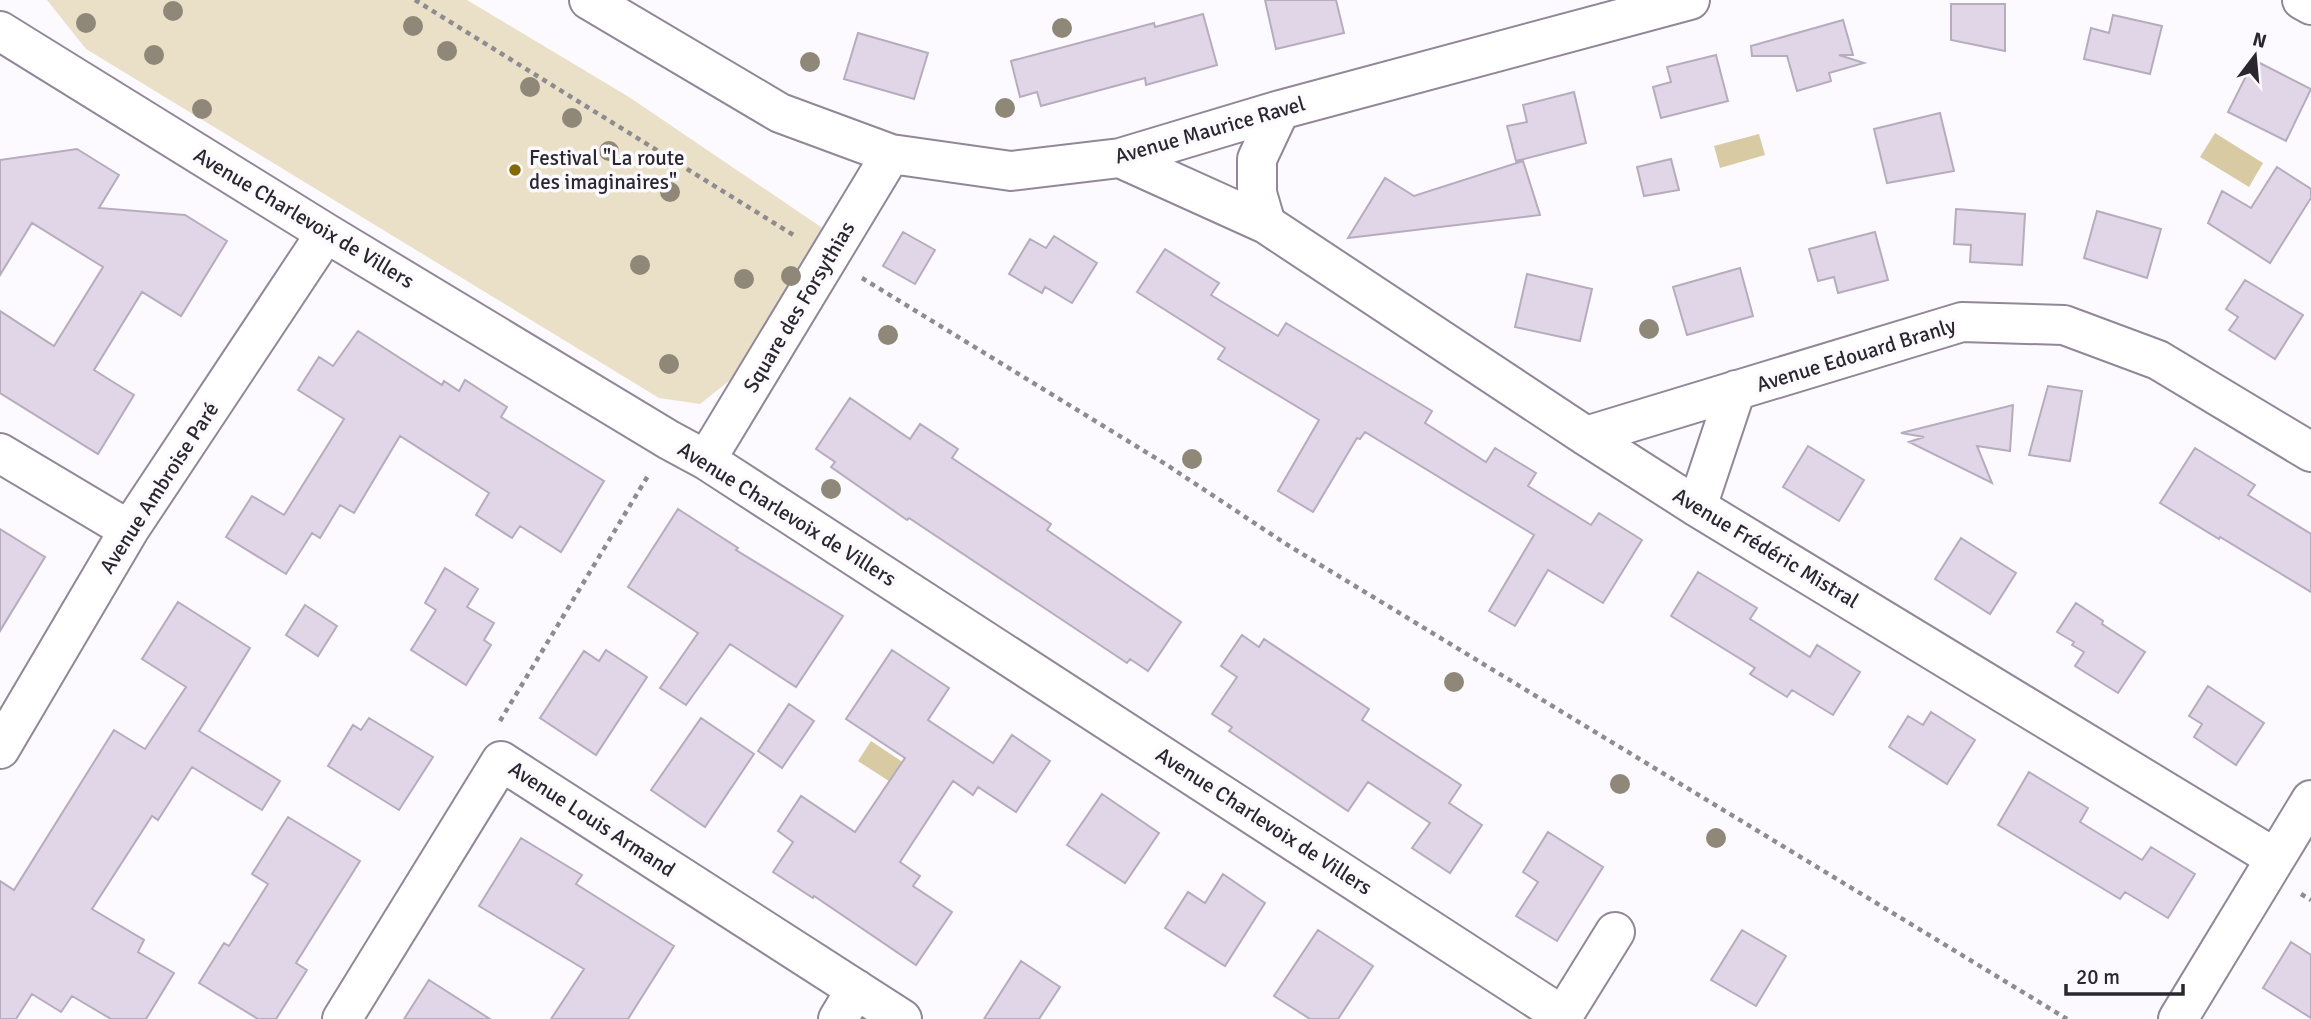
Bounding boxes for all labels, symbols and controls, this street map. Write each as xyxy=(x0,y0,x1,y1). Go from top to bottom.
north arrow xyxy=(2220,21,2290,91)
text: N xyxy=(2250,27,2269,54)
street label: Avenue Maurice Ravel xyxy=(1112,90,1308,170)
street label: Avenue Charlevoix de Villers xyxy=(189,142,419,294)
place label: Festival "La route des imaginaires" xyxy=(529,145,685,195)
marker: Festival "La route des imaginaires" xyxy=(507,162,523,178)
street label: Square des Forsythias xyxy=(738,217,860,397)
street label: Avenue Edouard Branly xyxy=(1753,312,1959,398)
street label: Avenue Ambroise Paré xyxy=(94,397,224,579)
street label: Avenue Charlevoix de Villers xyxy=(673,436,901,592)
street label: Avenue Frédéric Mistral xyxy=(1668,482,1864,614)
street label: Avenue Charlevoix de Villers xyxy=(1151,741,1377,901)
street label: Avenue Louis Armand xyxy=(504,756,680,882)
scale bar xyxy=(2066,953,2183,997)
text: 20 m xyxy=(2076,964,2120,990)

